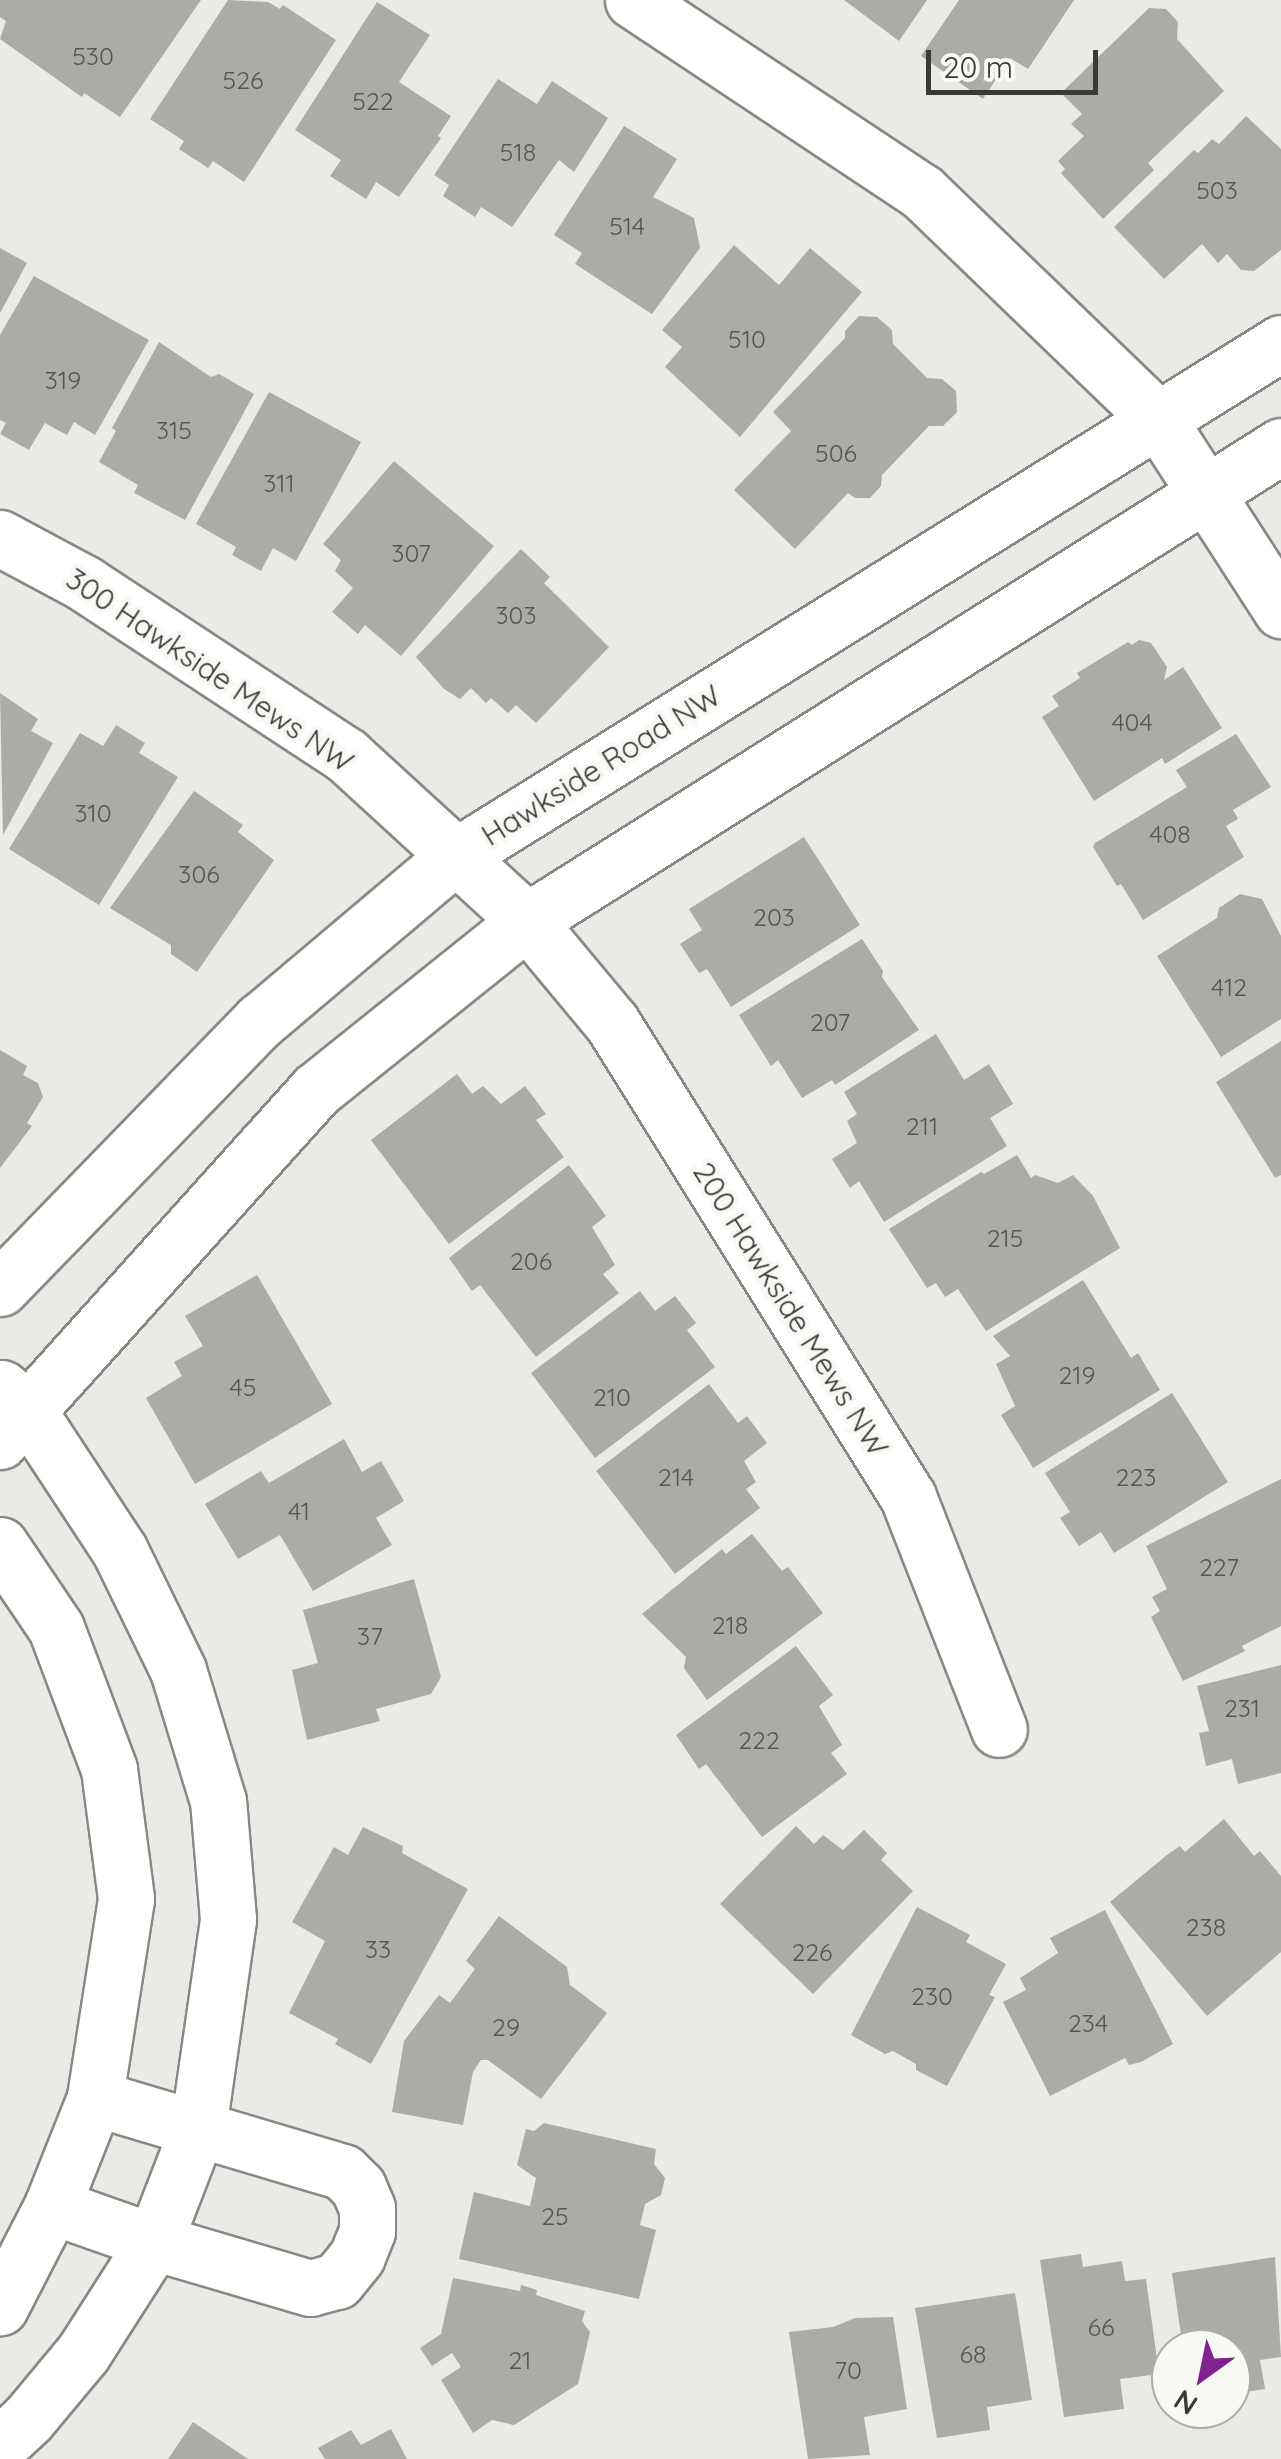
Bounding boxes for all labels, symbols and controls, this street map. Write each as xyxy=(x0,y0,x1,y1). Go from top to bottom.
scale bar xyxy=(931,30,1104,92)
house number: 530 xyxy=(72,41,114,71)
text: 20 m xyxy=(943,48,1013,86)
house number: 526 xyxy=(223,65,263,95)
house number: 522 xyxy=(352,86,394,116)
house number: 518 xyxy=(500,137,536,167)
house number: 503 xyxy=(1196,175,1238,205)
house number: 514 xyxy=(609,211,645,241)
house number: 510 xyxy=(728,324,766,354)
house number: 319 xyxy=(45,365,81,395)
house number: 315 xyxy=(156,415,192,445)
house number: 506 xyxy=(815,438,857,468)
house number: 311 xyxy=(263,468,295,498)
house number: 307 xyxy=(391,538,431,568)
street label: 300 Hawkside Mews NW xyxy=(60,560,360,780)
house number: 303 xyxy=(495,600,537,630)
street label: Hawkside Road NW xyxy=(475,677,727,853)
house number: 404 xyxy=(1111,707,1153,737)
house number: 310 xyxy=(74,798,112,828)
house number: 408 xyxy=(1149,819,1191,849)
house number: 306 xyxy=(178,859,220,889)
house number: 203 xyxy=(753,902,795,932)
house number: 412 xyxy=(1211,972,1247,1002)
house number: 207 xyxy=(810,1007,850,1037)
house number: 211 xyxy=(906,1111,938,1141)
street label: 200 Hawkside Mews NW xyxy=(686,1155,896,1463)
house number: 215 xyxy=(987,1223,1023,1253)
house number: 206 xyxy=(510,1246,552,1276)
house number: 219 xyxy=(1058,1360,1096,1390)
house number: 45 xyxy=(230,1372,256,1402)
house number: 210 xyxy=(593,1382,631,1412)
house number: 214 xyxy=(658,1462,694,1492)
house number: 223 xyxy=(1116,1462,1156,1492)
house number: 41 xyxy=(288,1496,310,1526)
house number: 227 xyxy=(1199,1552,1239,1582)
house number: 218 xyxy=(712,1610,748,1640)
house number: 37 xyxy=(357,1621,383,1651)
house number: 231 xyxy=(1224,1693,1260,1723)
house number: 222 xyxy=(738,1725,780,1755)
house number: 238 xyxy=(1186,1912,1226,1942)
house number: 33 xyxy=(365,1934,391,1964)
house number: 226 xyxy=(791,1937,833,1967)
house number: 230 xyxy=(911,1981,953,2011)
house number: 234 xyxy=(1068,2008,1108,2038)
house number: 29 xyxy=(492,2012,520,2042)
house number: 25 xyxy=(541,2201,569,2231)
house number: 66 xyxy=(1088,2312,1114,2342)
north arrow xyxy=(1151,2329,1251,2429)
house number: 68 xyxy=(960,2339,986,2369)
house number: 21 xyxy=(508,2345,532,2375)
house number: 70 xyxy=(834,2355,862,2385)
text: N xyxy=(1167,2383,1204,2423)

